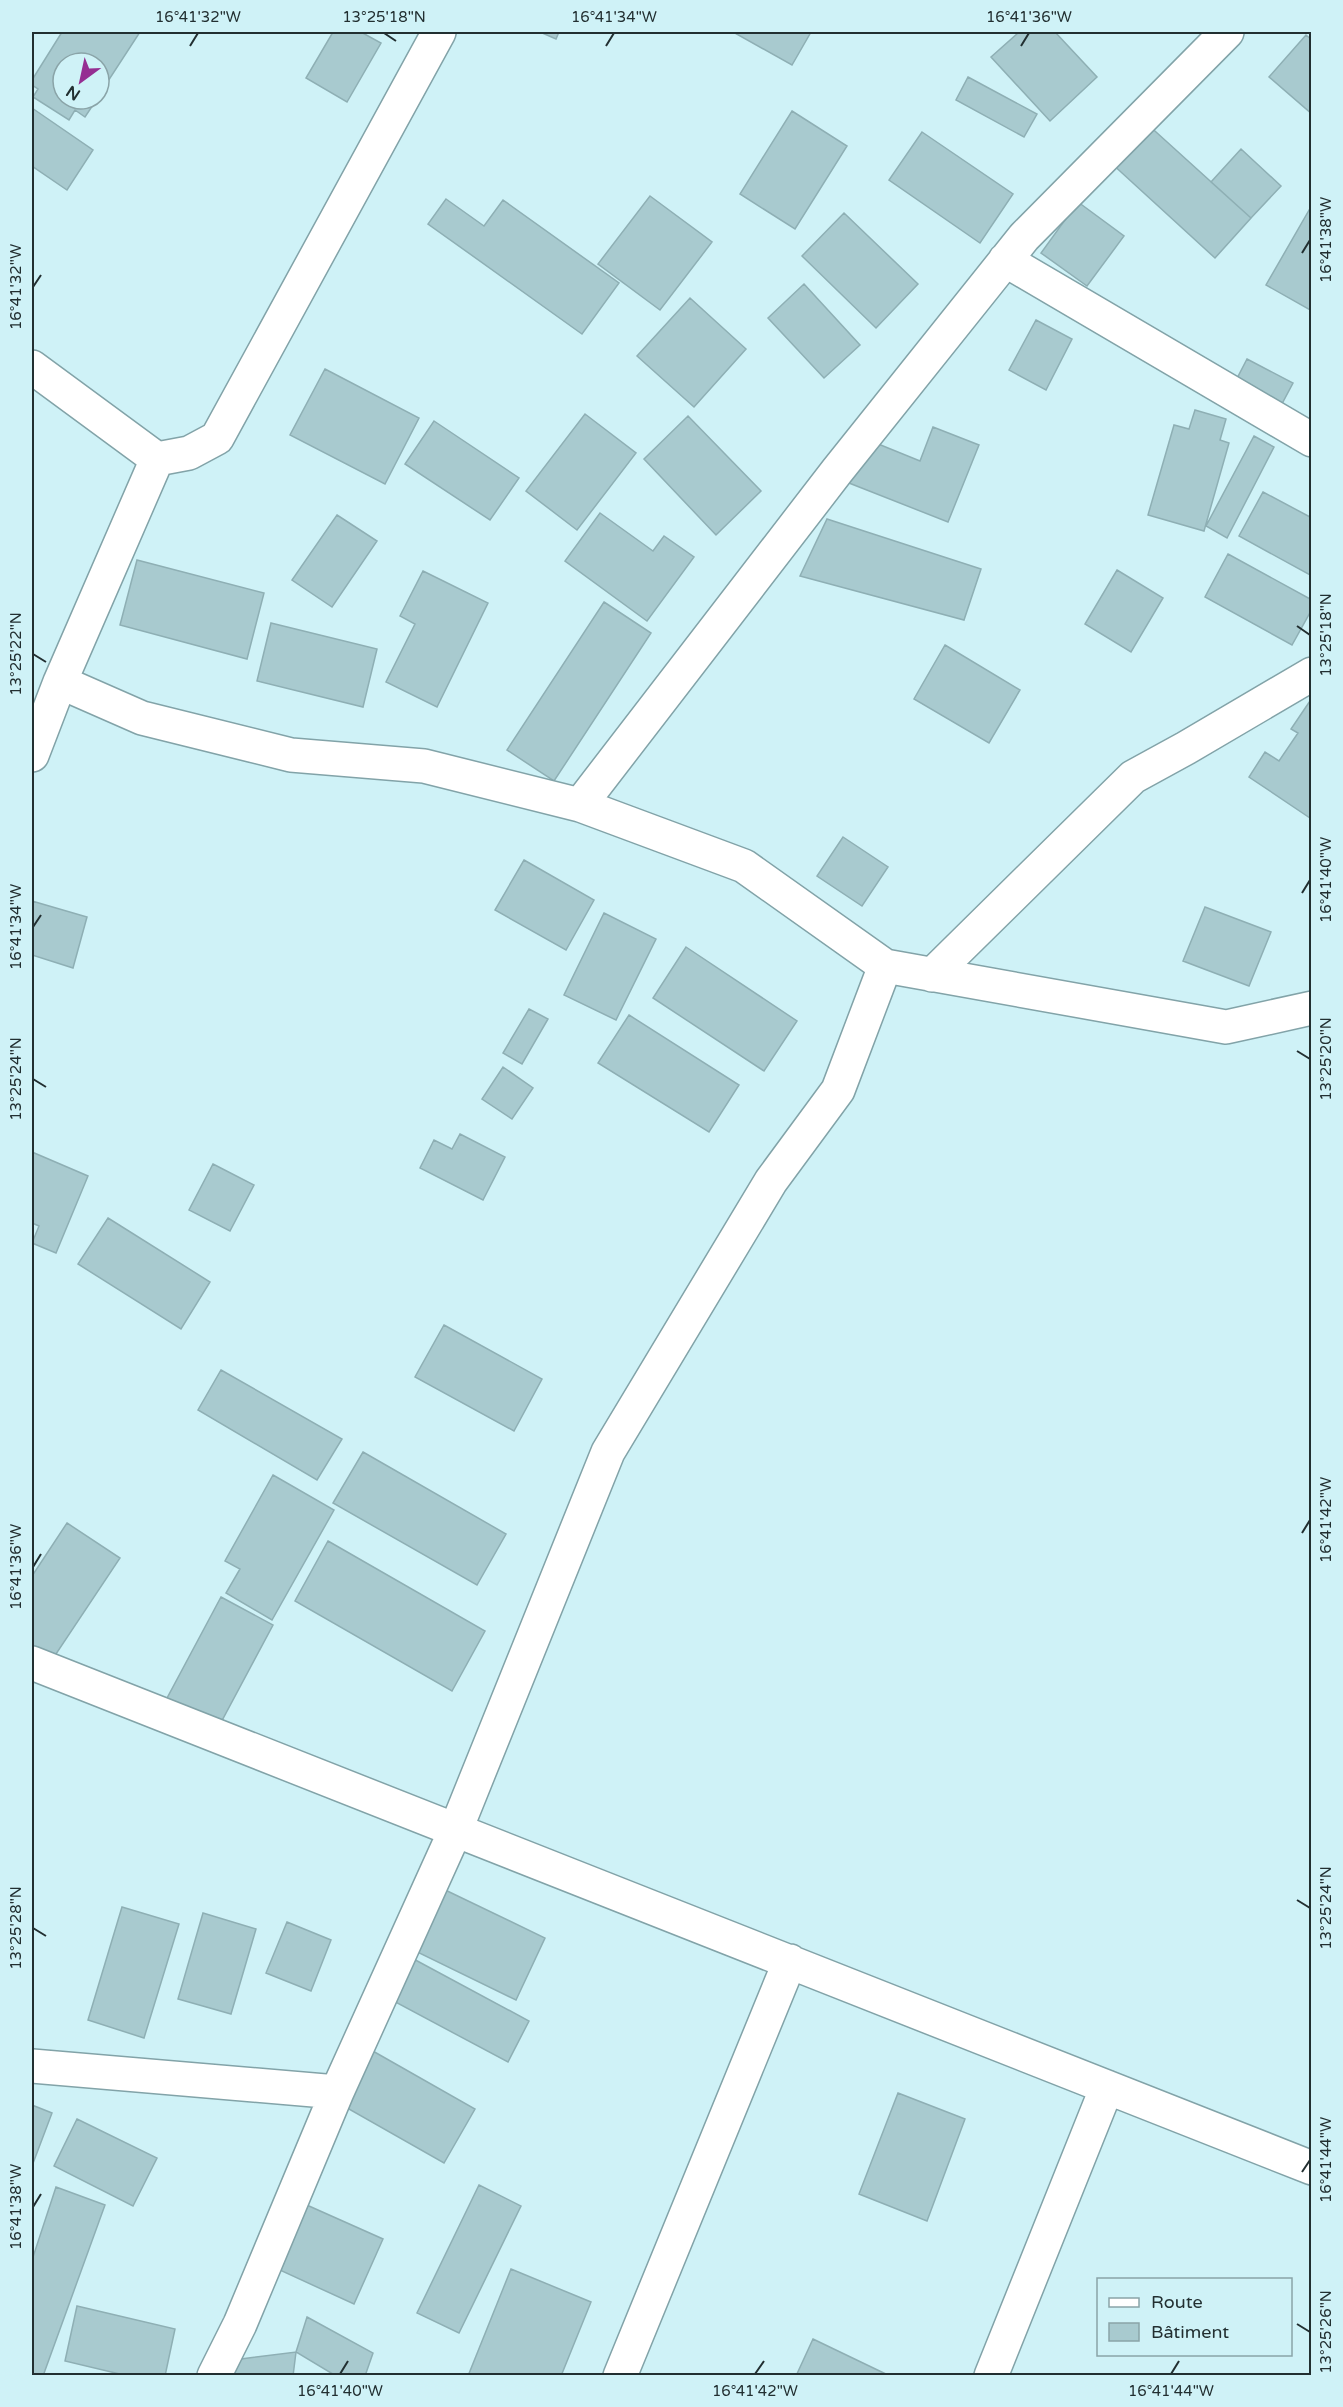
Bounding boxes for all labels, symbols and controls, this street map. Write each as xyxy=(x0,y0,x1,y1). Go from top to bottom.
text: 16°41'32"W xyxy=(155,8,241,26)
text: 13°25'18"N xyxy=(342,8,426,26)
text: 16°41'34"W xyxy=(571,8,657,26)
text: 16°41'36"W xyxy=(986,8,1072,26)
north arrow xyxy=(51,51,111,111)
text: N xyxy=(63,81,84,105)
text: 16°41'38"W xyxy=(1317,197,1335,283)
text: 16°41'32"W xyxy=(7,244,25,330)
text: 13°25'18"N xyxy=(1317,593,1335,677)
text: 13°25'22"N xyxy=(7,612,25,696)
text: 16°41'40"W xyxy=(1317,837,1335,923)
text: 16°41'34"W xyxy=(7,884,25,970)
text: 13°25'20"N xyxy=(1317,1017,1335,1101)
text: 13°25'24"N xyxy=(7,1037,25,1121)
text: 16°41'42"W xyxy=(1317,1477,1335,1563)
text: 16°41'36"W xyxy=(7,1524,25,1610)
text: 13°25'24"N xyxy=(1317,1866,1335,1950)
text: 13°25'28"N xyxy=(7,1886,25,1970)
text: 16°41'44"W xyxy=(1317,2117,1335,2203)
text: 16°41'38"W xyxy=(7,2164,25,2250)
legend xyxy=(1097,2278,1292,2356)
text: 13°25'26"N xyxy=(1317,2290,1335,2374)
text: Route xyxy=(1151,2291,1203,2313)
text: Bâtiment xyxy=(1151,2321,1229,2343)
text: 16°41'40"W xyxy=(297,2382,383,2400)
text: 16°41'42"W xyxy=(712,2382,798,2400)
text: 16°41'44"W xyxy=(1128,2382,1214,2400)

